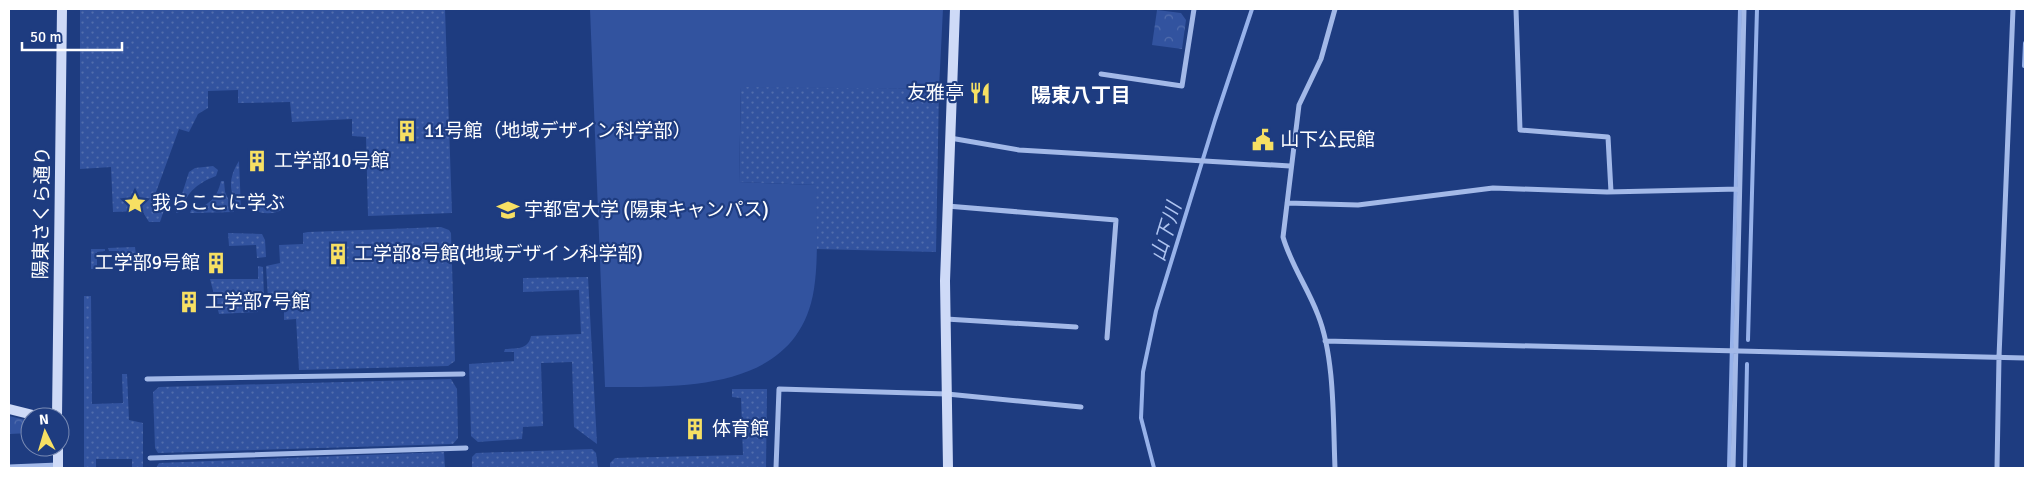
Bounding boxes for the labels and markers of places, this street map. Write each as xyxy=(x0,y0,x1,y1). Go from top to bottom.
restaurant icon: 友雅亭 xyxy=(967,80,993,106)
place label: 友雅亭 xyxy=(907,81,964,105)
building icon: 11号館（地域デザイン科学部） xyxy=(394,118,420,144)
place label: 11号館（地域デザイン科学部） xyxy=(424,119,692,143)
public building icon: 山下公民館 xyxy=(1250,127,1276,153)
place label: 山下公民館 xyxy=(1280,128,1375,152)
building icon: 工学部10号館 xyxy=(244,148,270,174)
place label: 工学部10号館 xyxy=(274,149,390,173)
place icon: 我らここに学ぶ xyxy=(122,190,148,216)
place label: 我らここに学ぶ xyxy=(152,191,285,215)
school or university icon: 宇都宮大学 (陽東キャンパス) xyxy=(495,197,521,223)
place label: 宇都宮大学 (陽東キャンパス) xyxy=(524,198,769,222)
building icon: 工学部8号館(地域デザイン科学部) xyxy=(325,241,351,267)
place label: 工学部8号館(地域デザイン科学部) xyxy=(354,242,643,266)
building icon: 工学部9号館 xyxy=(203,250,229,276)
place label: 工学部9号館 xyxy=(95,251,200,275)
building icon: 工学部7号館 xyxy=(176,289,202,315)
place label: 工学部7号館 xyxy=(205,290,310,314)
building icon: 体育館 xyxy=(682,416,708,442)
place label: 体育館 xyxy=(712,417,769,441)

